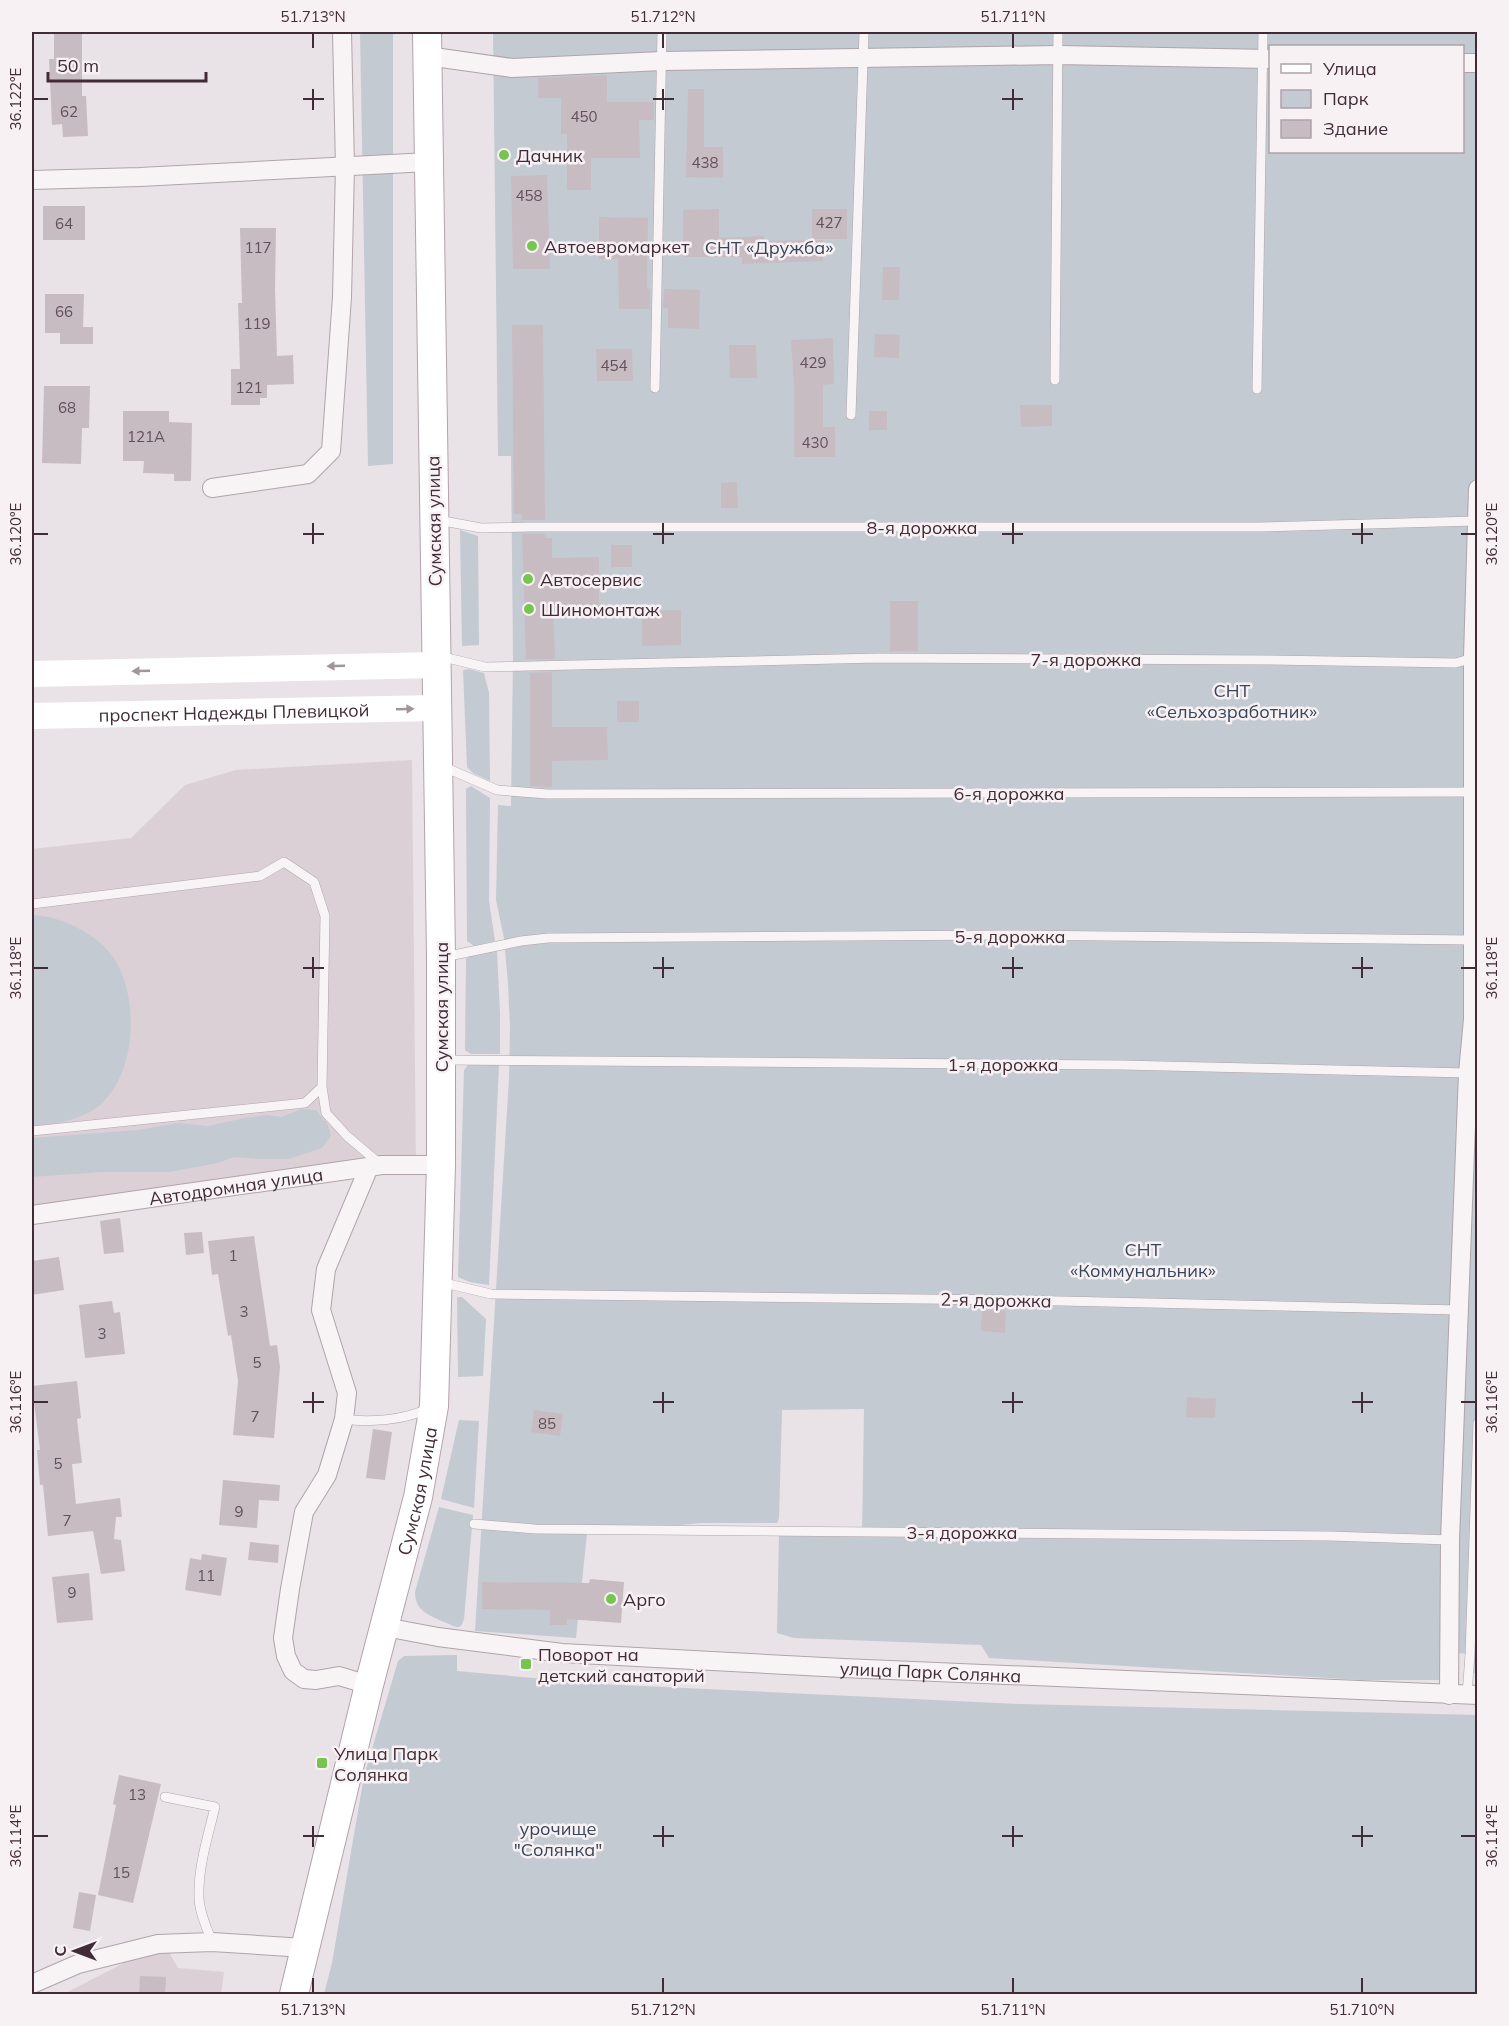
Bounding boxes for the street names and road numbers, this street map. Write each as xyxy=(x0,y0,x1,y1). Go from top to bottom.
street label: Сумская улица xyxy=(421,455,447,587)
street label: 8-я дорожка xyxy=(866,516,978,539)
street label: 7-я дорожка xyxy=(1030,648,1142,671)
street label: проспект Надежды Плевицкой xyxy=(98,698,370,726)
street label: 6-я дорожка xyxy=(953,782,1065,805)
street label: 5-я дорожка xyxy=(954,925,1066,948)
street label: Сумская улица xyxy=(430,942,453,1072)
street label: 1-я дорожка xyxy=(947,1053,1059,1076)
street label: Автодромная улица xyxy=(147,1162,324,1210)
street label: 2-я дорожка xyxy=(940,1288,1052,1312)
street label: Сумская улица xyxy=(392,1425,442,1558)
street label: 3-я дорожка xyxy=(906,1521,1018,1544)
street label: улица Парк Солянка xyxy=(839,1656,1022,1687)

